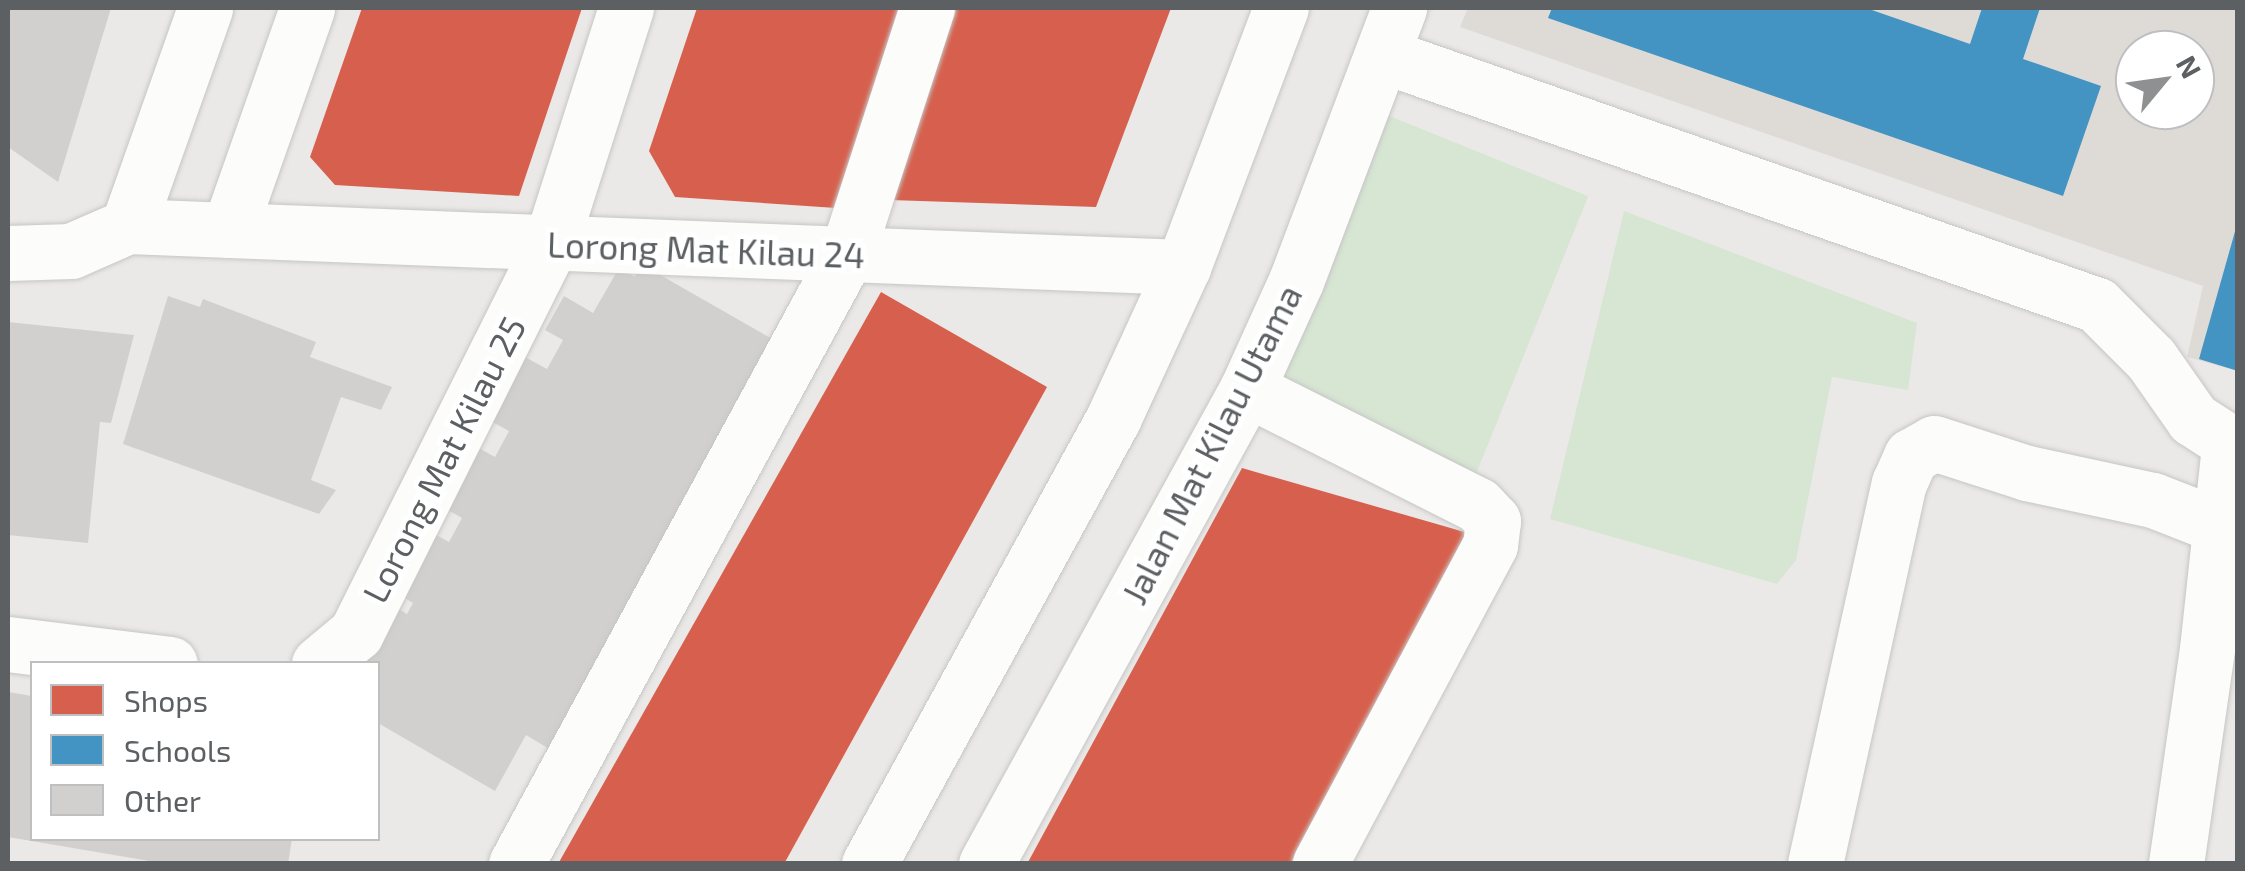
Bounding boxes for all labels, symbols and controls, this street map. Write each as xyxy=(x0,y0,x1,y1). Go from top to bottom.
north arrow xyxy=(2115,30,2215,130)
text: N xyxy=(2170,49,2209,84)
street label: Lorong Mat Kilau 24 xyxy=(546,222,866,276)
street label: Jalan Mat Kilau Utama xyxy=(1112,277,1310,611)
street label: Lorong Mat Kilau 25 xyxy=(353,309,533,609)
legend xyxy=(30,661,380,841)
text: Shops xyxy=(124,682,208,718)
text: Schools xyxy=(124,732,231,768)
text: Other xyxy=(124,782,201,818)

